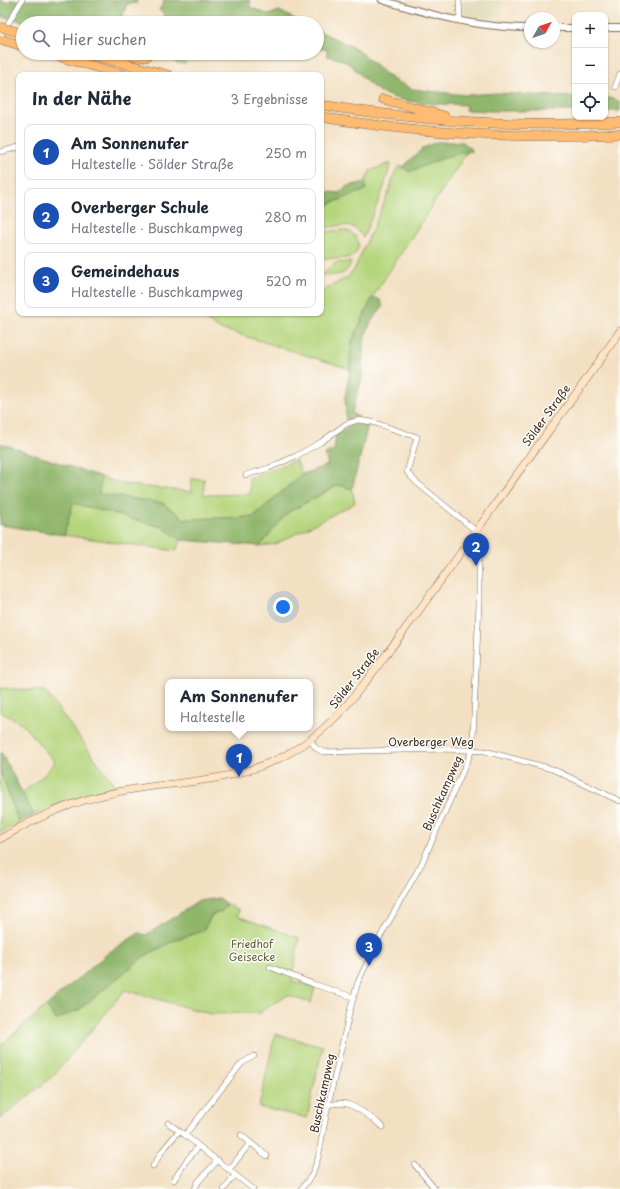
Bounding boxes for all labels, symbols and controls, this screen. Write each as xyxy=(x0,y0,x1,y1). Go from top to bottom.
north arrow xyxy=(524,12,560,48)
map controls xyxy=(572,12,608,120)
button: + xyxy=(572,12,608,48)
search box xyxy=(16,16,324,60)
icon: search xyxy=(30,27,52,49)
text: Hier suchen xyxy=(62,27,147,50)
button: − xyxy=(572,48,608,84)
button: locate xyxy=(572,84,608,120)
text: In der Nähe xyxy=(32,85,131,111)
text: 3 Ergebnisse xyxy=(231,89,308,108)
text: Am Sonnenufer xyxy=(71,131,189,154)
text: 1 xyxy=(43,143,49,162)
text: 250 m xyxy=(265,143,307,162)
text: Haltestelle · Sölder Straße xyxy=(71,154,234,173)
text: Overberger Schule xyxy=(71,195,209,218)
text: 2 xyxy=(41,207,51,226)
text: 280 m xyxy=(265,207,307,226)
text: Haltestelle · Buschkampweg xyxy=(71,218,243,237)
text: Gemeindehaus xyxy=(71,259,180,282)
text: 3 xyxy=(42,271,50,290)
text: 520 m xyxy=(265,271,307,290)
text: Haltestelle · Buschkampweg xyxy=(71,282,243,301)
street label: Sölder Straße xyxy=(518,381,574,449)
pin: 2 xyxy=(463,533,489,566)
your location xyxy=(273,597,293,617)
street label: Sölder Straße xyxy=(325,644,383,712)
popup xyxy=(165,679,313,731)
text: Am Sonnenufer xyxy=(180,684,298,707)
text: Haltestelle xyxy=(180,707,245,726)
street label: Overberger Weg xyxy=(388,733,474,750)
pin: 1 xyxy=(226,744,252,777)
street label: Buschkampweg xyxy=(418,753,466,833)
pin: 3 xyxy=(356,933,382,966)
park label: Friedhof Geisecke xyxy=(229,935,275,965)
street label: Buschkampweg xyxy=(305,1052,339,1134)

